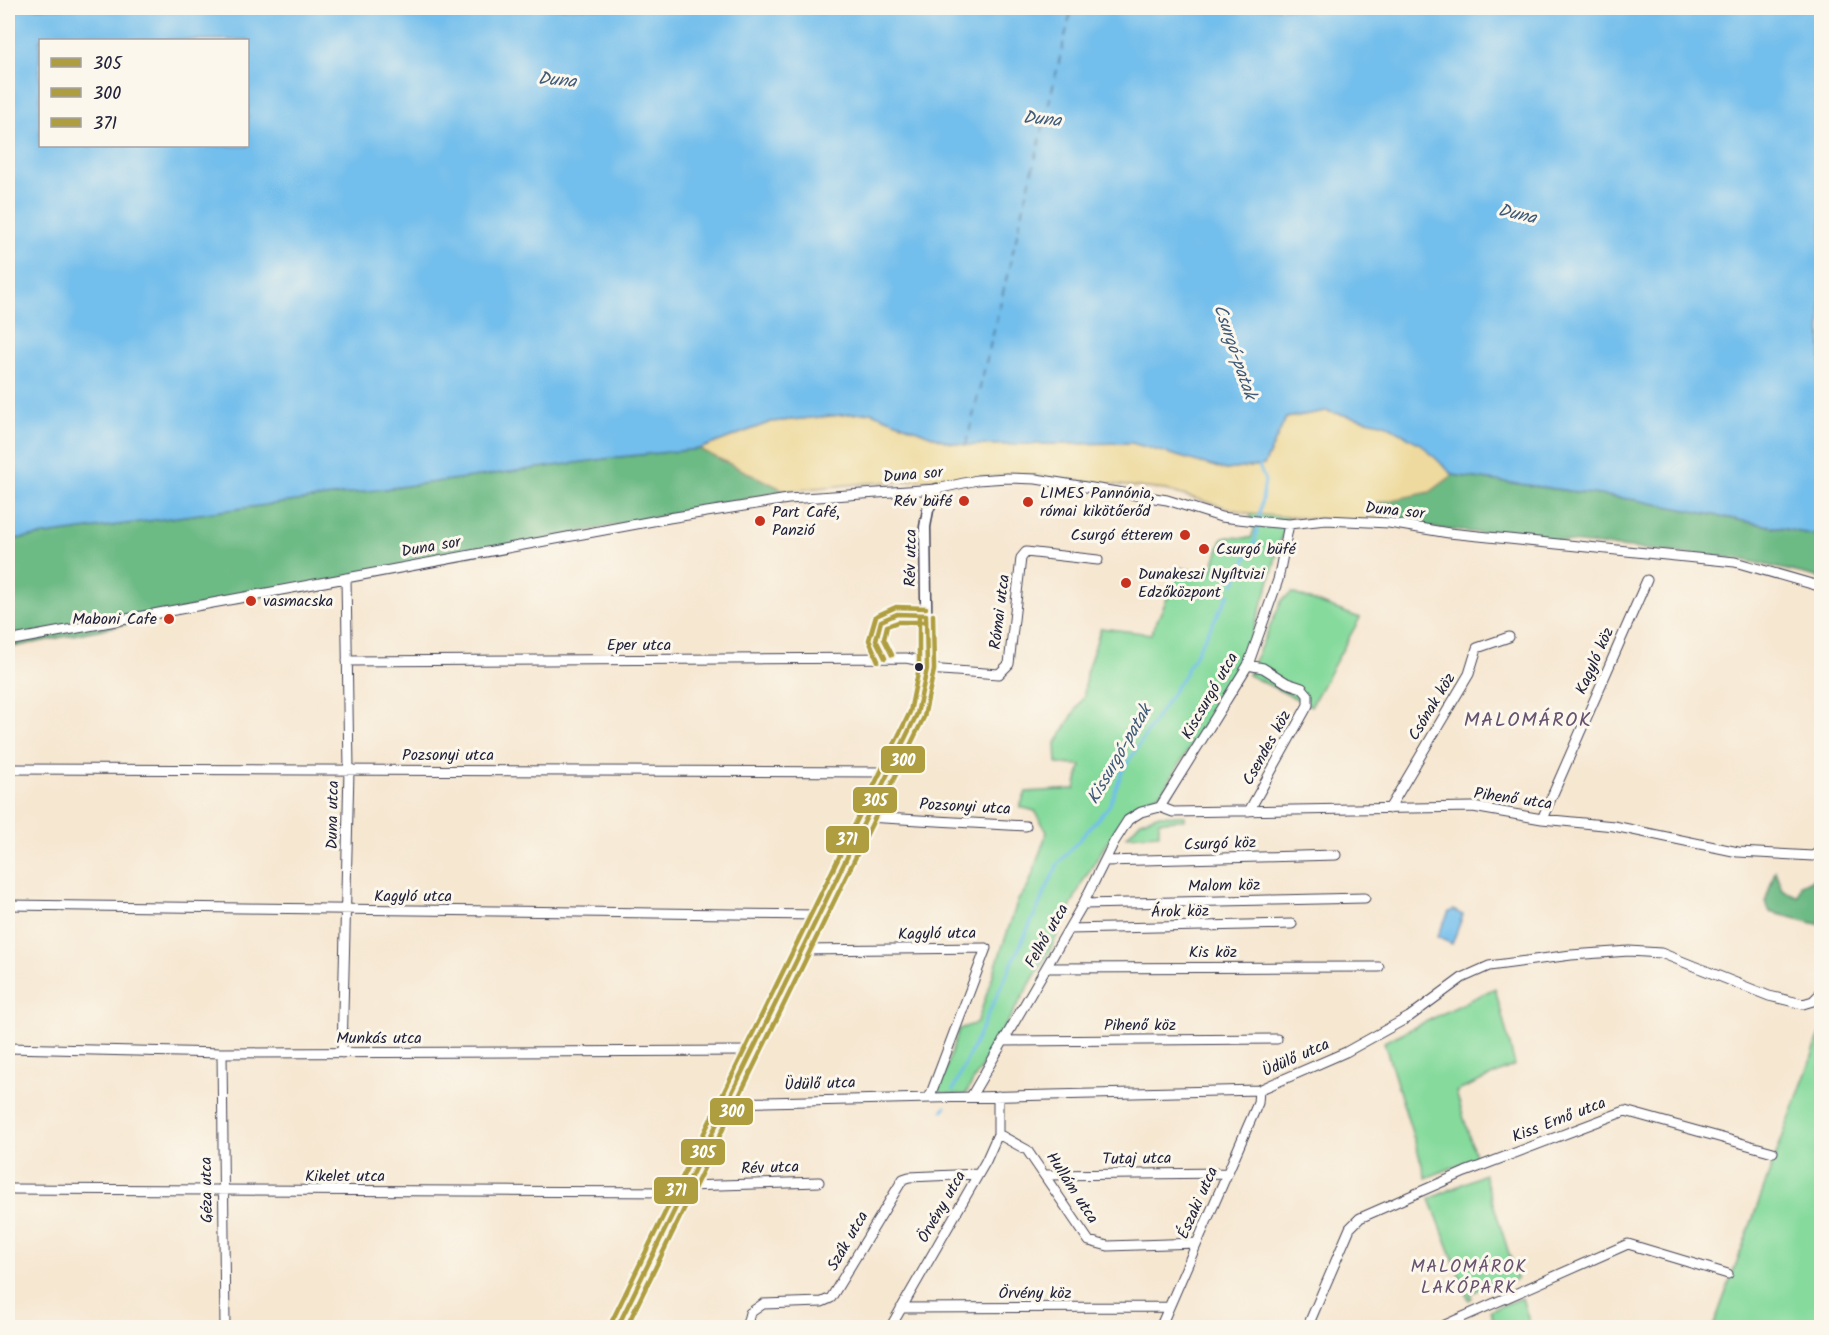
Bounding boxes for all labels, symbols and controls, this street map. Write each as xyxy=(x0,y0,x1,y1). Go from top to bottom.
legend xyxy=(39,39,249,147)
text: 305 xyxy=(93,50,123,79)
water label: Duna xyxy=(537,65,579,97)
text: 300 xyxy=(93,80,121,109)
water label: Duna xyxy=(1022,104,1064,136)
text: 371 xyxy=(93,110,117,139)
water label: Duna xyxy=(1495,197,1540,234)
water label: Csurgó-patak xyxy=(1204,301,1265,406)
street label: Duna sor xyxy=(882,460,946,490)
place label: LIMES Pannónia, római kikötőerőd xyxy=(1040,481,1155,524)
place label: Rév büfé xyxy=(893,489,953,514)
marker: Rév büfé xyxy=(957,494,971,508)
marker: LIMES Pannónia, római kikötőerőd xyxy=(1021,495,1035,509)
street label: Duna sor xyxy=(1364,495,1428,527)
place label: Part Café, Panzió xyxy=(772,500,840,543)
marker: Part Café, Panzió xyxy=(753,514,767,528)
place label: Csurgó étterem xyxy=(1071,523,1173,548)
marker: Csurgó étterem xyxy=(1178,528,1192,542)
street label: Duna sor xyxy=(399,529,464,565)
street label: Rév utca xyxy=(898,529,924,587)
place label: Csurgó büfé xyxy=(1216,537,1297,562)
marker: Csurgó büfé xyxy=(1197,542,1211,556)
place label: Dunakeszi Nyíltvizi Edzőközpont xyxy=(1138,562,1266,605)
street label: Római utca xyxy=(983,573,1017,651)
marker: Dunakeszi Nyíltvizi Edzőközpont xyxy=(1119,576,1133,590)
place label: vasmacska xyxy=(263,589,333,614)
marker: vasmacska xyxy=(244,594,258,608)
place label: Maboni Cafe xyxy=(72,607,157,632)
marker: Maboni Cafe xyxy=(162,612,176,626)
street label: Kagyló köz xyxy=(1569,623,1621,699)
street label: Eper utca xyxy=(607,633,671,658)
street label: Kiscsurgó utca xyxy=(1175,648,1245,744)
unlabelled marker xyxy=(913,661,925,673)
street label: Csónak köz xyxy=(1402,668,1462,746)
water label: Kissurgó-patak xyxy=(1080,698,1162,810)
district label: MALOMÁROK xyxy=(1464,705,1592,737)
street label: Csendes köz xyxy=(1236,706,1298,790)
street label: Pozsonyi utca xyxy=(402,743,494,768)
line badge: 300 xyxy=(880,745,926,774)
text: 300 xyxy=(889,749,916,774)
street label: Duna utca xyxy=(320,780,346,850)
street label: Pihenő utca xyxy=(1472,781,1554,817)
line badge: 305 xyxy=(852,786,898,814)
text: 305 xyxy=(861,789,889,814)
street label: Pozsonyi utca xyxy=(919,792,1011,822)
line badge: 371 xyxy=(825,825,870,854)
text: 371 xyxy=(835,828,858,853)
street label: Csurgó köz xyxy=(1183,830,1257,858)
street label: Malom köz xyxy=(1188,873,1260,899)
street label: Kagyló utca xyxy=(374,884,452,909)
street label: Felhő utca xyxy=(1019,899,1075,973)
street label: Árok köz xyxy=(1151,899,1209,925)
street label: Kagyló utca xyxy=(898,921,976,947)
street label: Kis köz xyxy=(1189,940,1237,965)
street label: Pihenő köz xyxy=(1104,1013,1176,1038)
street label: Munkás utca xyxy=(336,1026,422,1051)
street label: Üdülő utca xyxy=(1258,1032,1334,1084)
street label: Üdülő utca xyxy=(784,1070,856,1098)
street label: Kiss Ernő utca xyxy=(1508,1091,1610,1149)
line badge: 300 xyxy=(709,1097,754,1126)
text: 300 xyxy=(718,1100,745,1125)
line badge: 305 xyxy=(680,1138,726,1166)
text: 305 xyxy=(689,1141,717,1166)
street label: Tutaj utca xyxy=(1102,1146,1172,1172)
street label: Hullám utca xyxy=(1039,1147,1105,1229)
street label: Rév utca xyxy=(741,1154,799,1182)
street label: Géza utca xyxy=(194,1157,220,1223)
street label: Északi utca xyxy=(1171,1163,1225,1243)
street label: Kikelet utca xyxy=(305,1164,385,1189)
street label: Örvény utca xyxy=(911,1166,973,1248)
line badge: 371 xyxy=(653,1176,699,1205)
text: 371 xyxy=(664,1179,687,1204)
street label: Szák utca xyxy=(821,1206,875,1276)
district label: MALOMÁROK LAKÓPARK xyxy=(1411,1253,1527,1303)
street label: Örvény köz xyxy=(998,1281,1072,1306)

